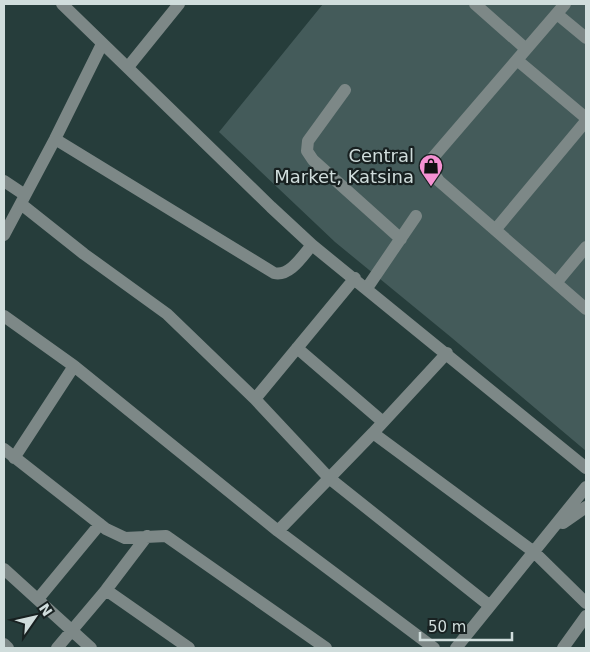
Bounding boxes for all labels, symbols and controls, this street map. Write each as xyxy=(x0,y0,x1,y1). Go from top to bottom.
place label: Central Market, Katsina xyxy=(274,145,414,187)
shop icon: Central Market, Katsina xyxy=(418,153,444,187)
north arrow xyxy=(10,592,60,642)
text: N xyxy=(36,600,56,619)
scale bar xyxy=(420,610,512,642)
text: 50 m xyxy=(428,618,466,636)

